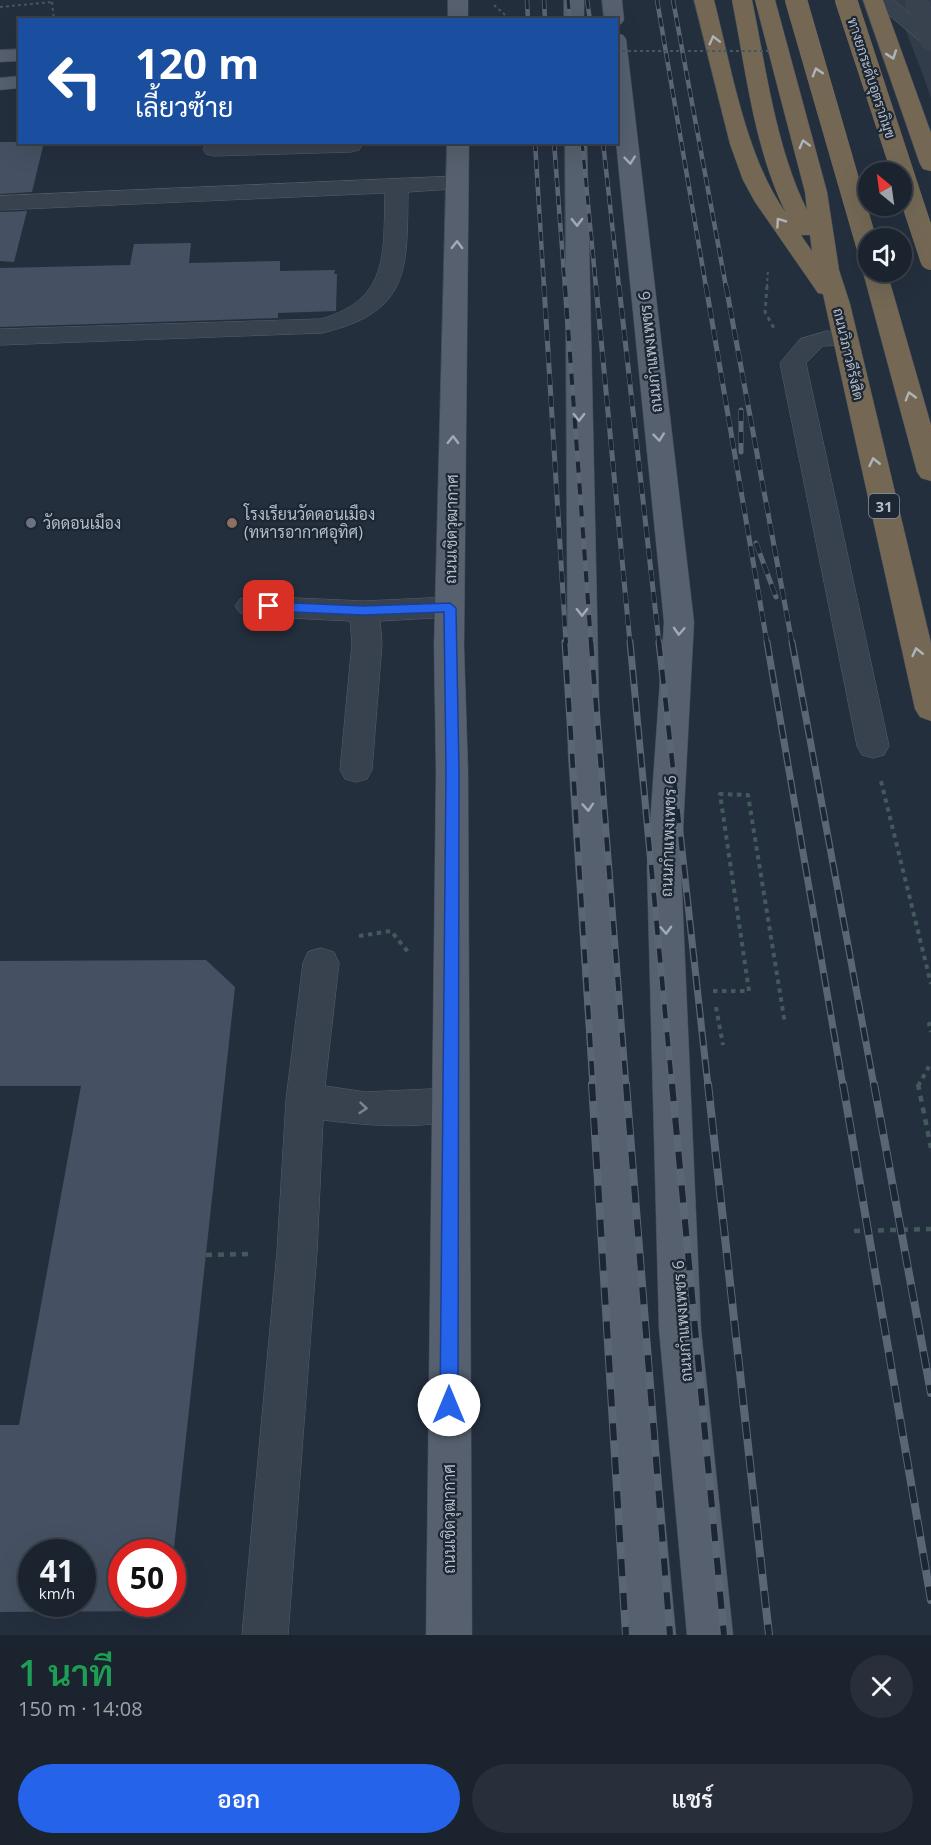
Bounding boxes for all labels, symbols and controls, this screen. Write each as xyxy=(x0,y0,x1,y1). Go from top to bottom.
street label: ทางยกระดับอุตราภิมุข xyxy=(843,15,900,141)
text: 120 m xyxy=(135,34,259,91)
one-way arrow xyxy=(709,35,722,45)
icon: left xyxy=(36,42,114,120)
one-way arrow xyxy=(885,49,898,60)
one-way arrow xyxy=(812,67,825,78)
text: เลี้ยวซ้าย xyxy=(135,88,233,125)
one-way arrow xyxy=(798,140,811,150)
one-way arrow xyxy=(623,155,636,164)
north arrow xyxy=(858,162,912,216)
map controls xyxy=(858,162,912,282)
one-way arrow xyxy=(571,217,583,226)
one-way arrow xyxy=(776,217,787,228)
button: sound xyxy=(858,228,912,282)
one-way arrow xyxy=(451,241,463,250)
street label: ถนนกำแพงเพชร 6 xyxy=(633,290,667,414)
street label: ถนนวิภาวดีรังสิต xyxy=(829,306,869,402)
one-way arrow xyxy=(904,391,917,401)
one-way arrow xyxy=(573,412,586,421)
one-way arrow xyxy=(653,432,665,442)
one-way arrow xyxy=(447,436,459,445)
one-way arrow xyxy=(868,457,881,467)
street label: ถนนเชิดวุฒากาศ xyxy=(439,474,464,584)
road number: 31 xyxy=(869,494,899,518)
place label: โรงเรียนวัดดอนเมือง (ทหารอากาศอุทิศ) xyxy=(243,503,375,544)
place label: วัดดอนเมือง xyxy=(43,512,121,534)
marker: วัดดอนเมือง xyxy=(24,516,38,530)
marker: โรงเรียนวัดดอนเมือง (ทหารอากาศอุทิศ) xyxy=(225,516,239,530)
pin xyxy=(243,580,294,631)
icon: arrive xyxy=(252,589,285,622)
one-way arrow xyxy=(576,607,588,616)
one-way arrow xyxy=(672,626,685,635)
one-way arrow xyxy=(912,647,925,657)
street label: ถนนกำแพงเพชร 6 xyxy=(655,775,681,897)
one-way arrow xyxy=(581,802,594,811)
one-way arrow xyxy=(660,926,672,935)
one-way arrow xyxy=(358,1101,368,1114)
street label: ถนนกำแพงเพชร 6 xyxy=(667,1259,697,1383)
position arrow xyxy=(417,1373,481,1437)
street label: ถนนเชิดวุฒากาศ xyxy=(438,1464,461,1574)
speed limit sign: 50 xyxy=(108,1539,186,1617)
text: 41 xyxy=(40,1550,74,1591)
text: km/h xyxy=(39,1583,75,1603)
text: 1 นาที xyxy=(18,1648,113,1697)
button: close xyxy=(850,1655,913,1718)
text: 150 m · 14:08 xyxy=(18,1695,143,1722)
button: ออก xyxy=(18,1764,460,1833)
button: แชร์ xyxy=(472,1764,913,1833)

